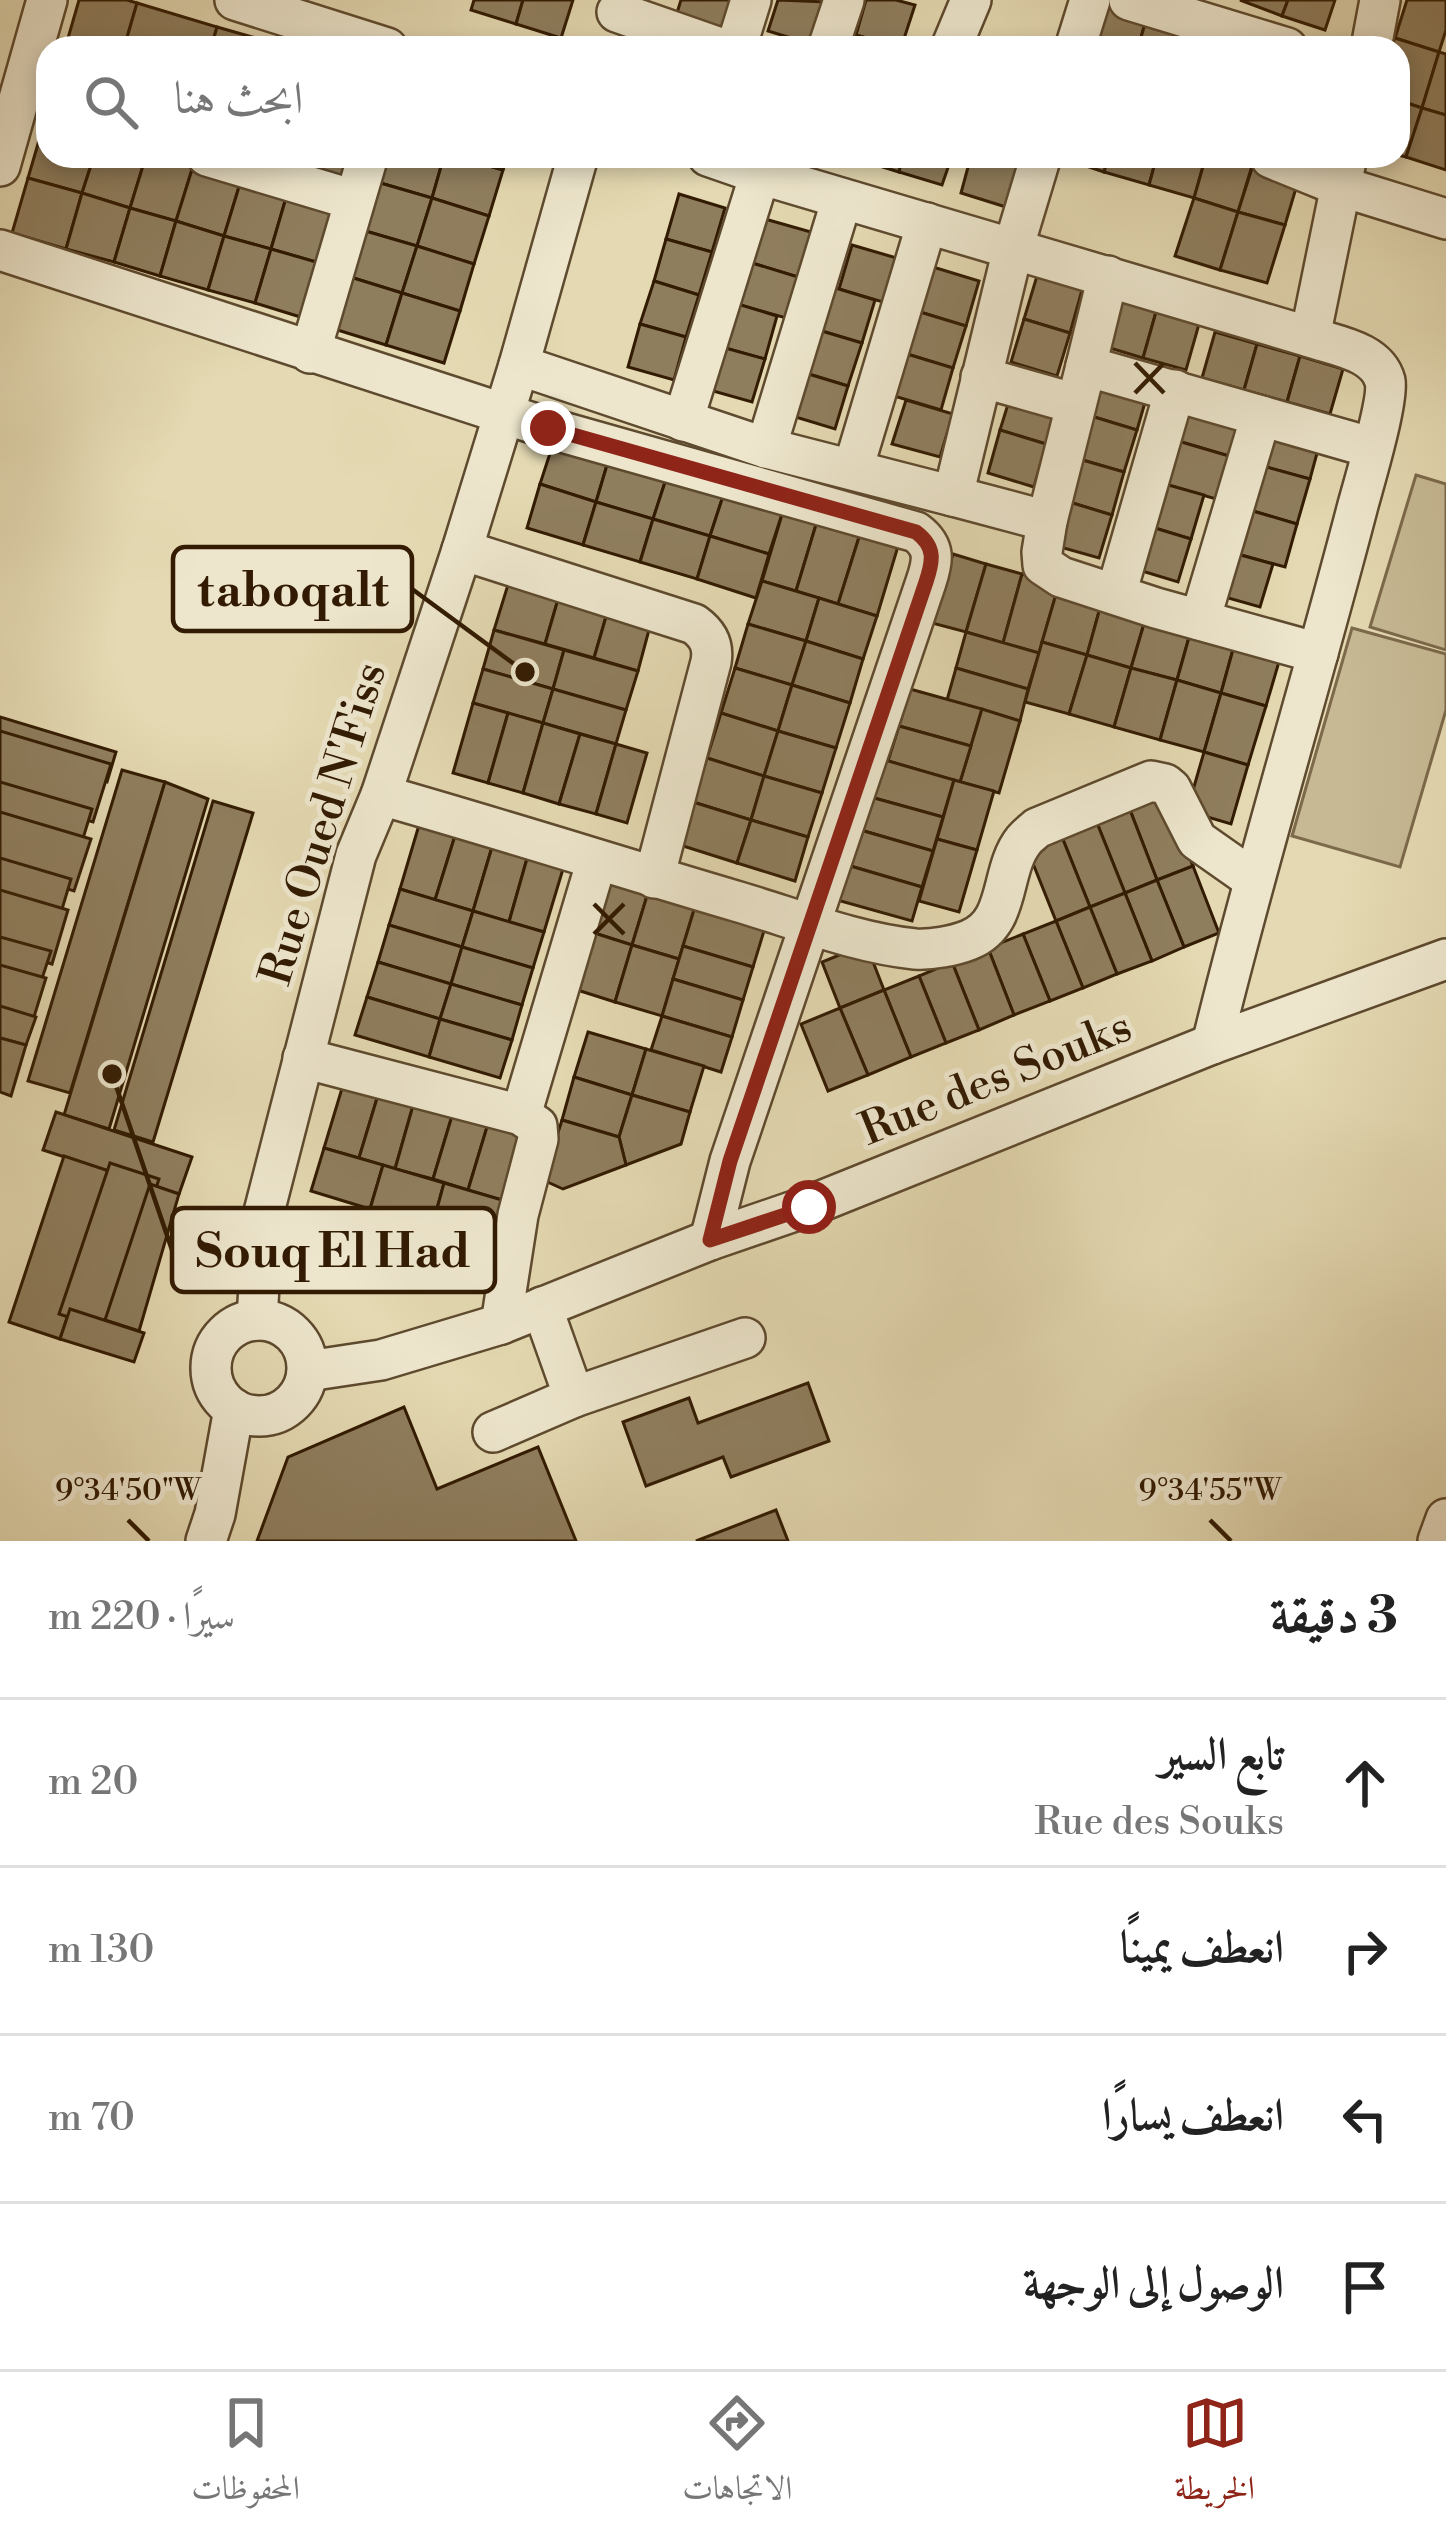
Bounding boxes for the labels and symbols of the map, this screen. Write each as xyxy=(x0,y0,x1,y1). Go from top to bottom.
route end xyxy=(521,401,575,455)
callout: taboqalt xyxy=(173,547,412,631)
text: taboqalt xyxy=(197,562,390,622)
street label: Rue Oued N'Fiss xyxy=(248,656,400,992)
street label: Rue des Souks xyxy=(852,999,1140,1159)
route start xyxy=(782,1180,836,1234)
callout: Souq El Had xyxy=(172,1208,495,1292)
text: Souq El Had xyxy=(195,1223,471,1283)
text: 9°34'50"W xyxy=(55,1472,202,1510)
text: 9°34'55"W xyxy=(1139,1472,1282,1510)

